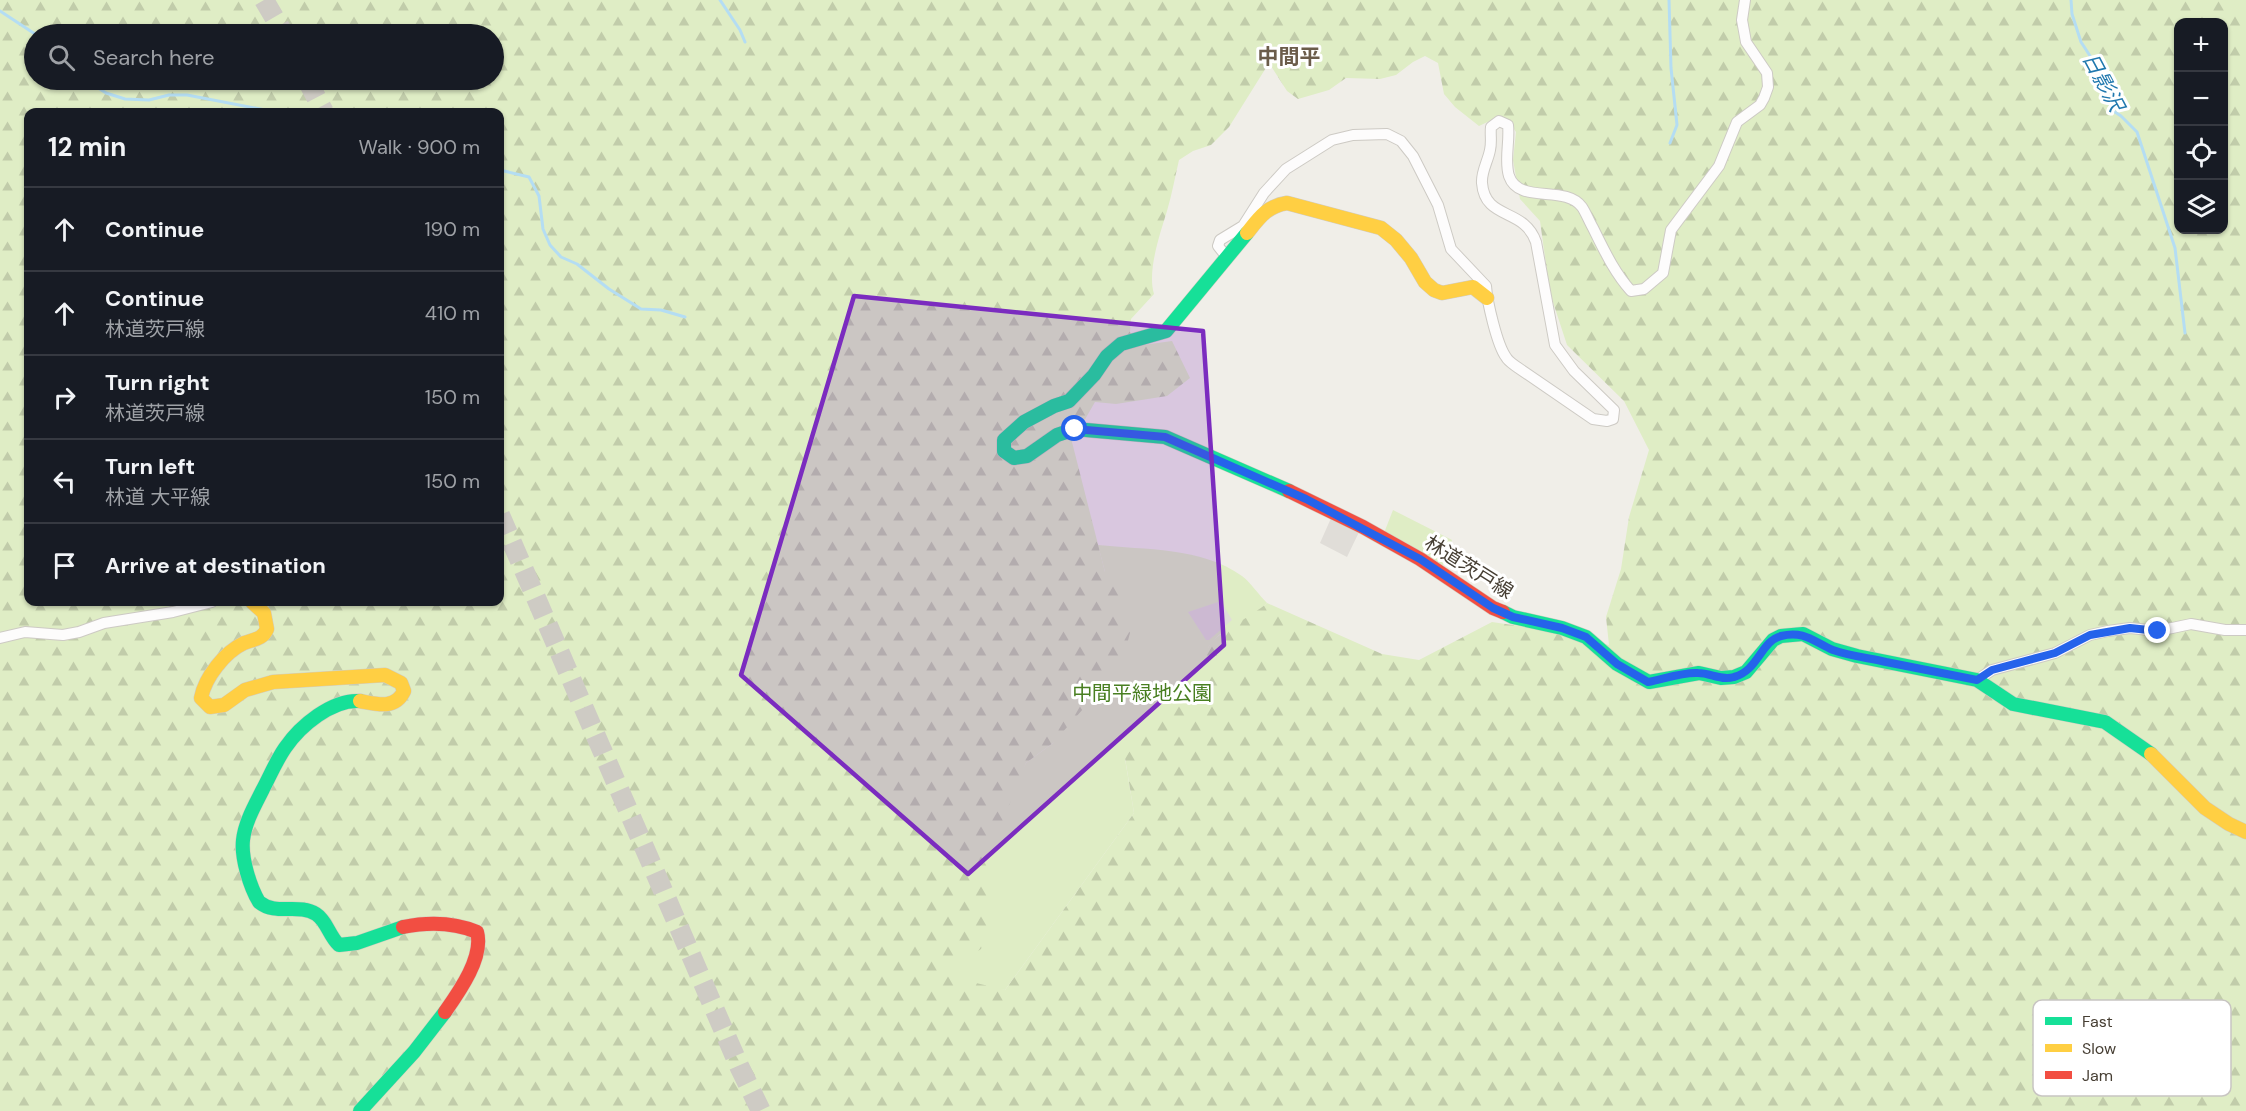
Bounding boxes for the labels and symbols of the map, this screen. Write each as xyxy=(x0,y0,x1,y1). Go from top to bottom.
district label: 中間平 xyxy=(1258,43,1321,71)
water label: 日影沢 xyxy=(2076,48,2132,119)
route start xyxy=(1061,415,1087,441)
street label: 林道茨戸線 xyxy=(1420,529,1518,605)
route end xyxy=(2144,617,2170,643)
park label: 中間平緑地公園 xyxy=(1072,680,1212,706)
legend xyxy=(2033,1000,2231,1096)
text: Fast xyxy=(2082,1011,2113,1032)
text: Slow xyxy=(2082,1038,2116,1059)
text: Jam xyxy=(2082,1065,2113,1086)

